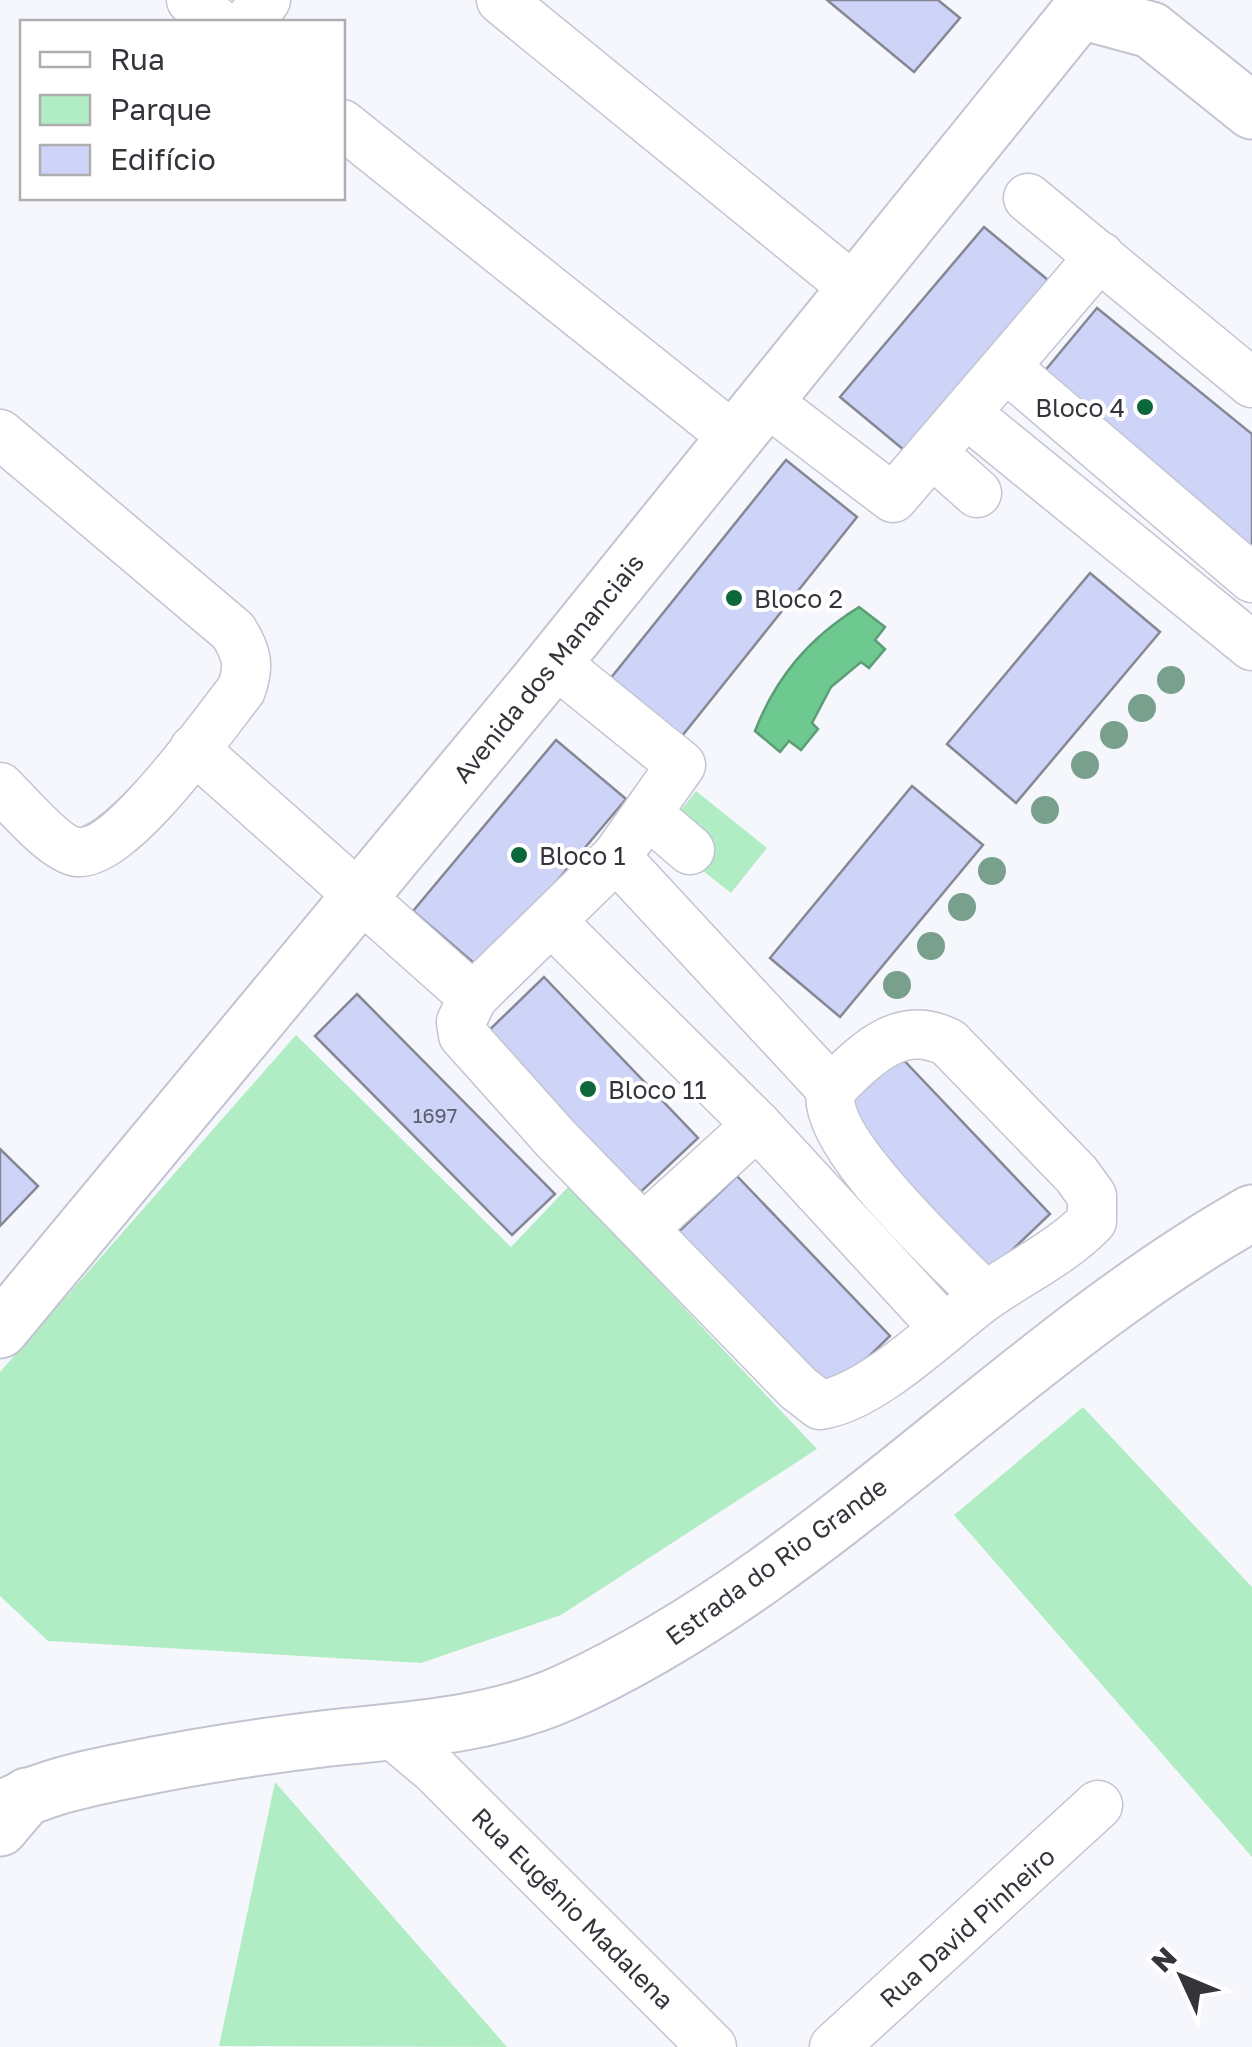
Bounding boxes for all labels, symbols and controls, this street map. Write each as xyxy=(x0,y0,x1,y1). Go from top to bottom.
legend xyxy=(20,20,345,200)
text: Rua xyxy=(110,41,165,77)
text: Parque xyxy=(110,91,212,127)
text: Edifício xyxy=(110,141,216,177)
place label: Bloco 4 xyxy=(1035,392,1125,423)
marker: Bloco 4 xyxy=(1134,396,1156,418)
street label: Avenida dos Mananciais xyxy=(446,547,650,789)
place label: Bloco 2 xyxy=(754,583,843,614)
marker: Bloco 2 xyxy=(723,587,745,609)
place label: Bloco 1 xyxy=(539,840,626,871)
marker: Bloco 1 xyxy=(508,844,530,866)
place label: Bloco 11 xyxy=(608,1074,707,1105)
marker: Bloco 11 xyxy=(577,1078,599,1100)
house number: 1697 xyxy=(413,1103,457,1127)
street label: Estrada do Rio Grande xyxy=(659,1470,893,1652)
street label: Rua Eugênio Madalena xyxy=(466,1801,680,2015)
street label: Rua David Pinheiro xyxy=(873,1840,1061,2014)
north arrow xyxy=(1132,1927,1232,2027)
text: N xyxy=(1144,1940,1183,1978)

